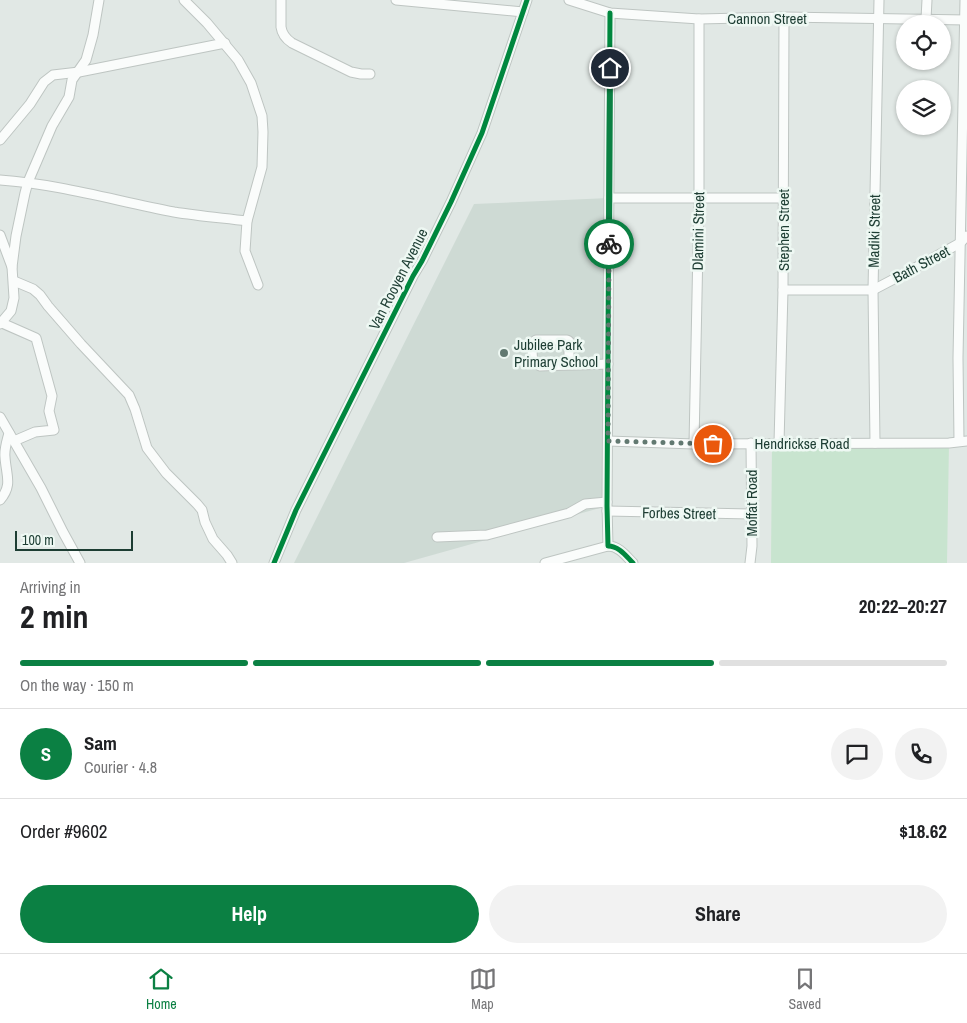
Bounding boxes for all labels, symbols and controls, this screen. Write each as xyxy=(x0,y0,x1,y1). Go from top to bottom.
street label: Cannon Street xyxy=(727,8,807,29)
map controls xyxy=(896,15,951,135)
button: locate xyxy=(896,15,951,70)
pin xyxy=(589,47,631,89)
icon: home xyxy=(596,54,624,82)
button: layers xyxy=(896,80,951,135)
street label: Stephen Street xyxy=(773,188,794,271)
street label: Dlamini Street xyxy=(687,191,709,270)
street label: Madiki Street xyxy=(863,194,885,268)
courier xyxy=(584,219,634,269)
street label: Van Rooyen Avenue xyxy=(363,225,433,333)
icon: bike xyxy=(595,230,623,258)
street label: Bath Street xyxy=(889,240,954,288)
place label: Jubilee Park Primary School xyxy=(514,334,598,372)
marker: Jubilee Park Primary School xyxy=(498,347,510,359)
pin xyxy=(692,423,734,465)
icon: bag xyxy=(699,430,727,458)
street label: Hendrickse Road xyxy=(754,433,850,454)
street label: Moffat Road xyxy=(741,470,762,536)
street label: Forbes Street xyxy=(642,502,717,524)
scale bar xyxy=(15,528,132,551)
text: 100 m xyxy=(22,531,54,549)
text: Arriving in xyxy=(20,576,81,598)
text: 20:22–20:27 xyxy=(859,593,947,619)
text: 2 min xyxy=(20,595,89,638)
text: On the way · 150 m xyxy=(20,674,134,696)
button: chat xyxy=(831,728,883,780)
button: phone xyxy=(895,728,947,780)
text: Sam xyxy=(84,730,117,756)
text: S xyxy=(41,741,51,767)
text: Courier · 4.8 xyxy=(84,756,157,778)
text: Order #9602 xyxy=(20,818,107,844)
text: $18.62 xyxy=(899,818,947,844)
button: Help xyxy=(20,885,479,943)
button: Share xyxy=(489,885,947,943)
tab: Home xyxy=(146,965,177,1013)
tab: Map xyxy=(469,965,497,1013)
tab: Saved xyxy=(788,965,821,1013)

